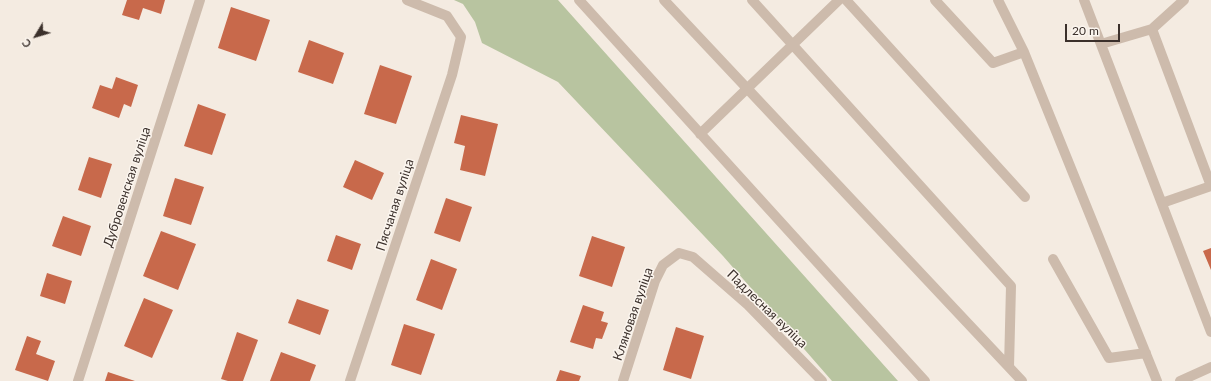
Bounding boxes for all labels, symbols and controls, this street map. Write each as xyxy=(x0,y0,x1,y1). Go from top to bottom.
north arrow xyxy=(16,16,56,56)
scale bar xyxy=(1067,16,1122,42)
text: 20 m xyxy=(1072,23,1099,38)
text: С xyxy=(19,37,34,51)
street label: Дубровенская вуліца xyxy=(100,125,154,249)
street label: Пясчаная вуліца xyxy=(373,157,417,253)
street label: Кляновая вуліца xyxy=(610,265,656,363)
street label: Падлесная вуліца xyxy=(724,267,810,351)

